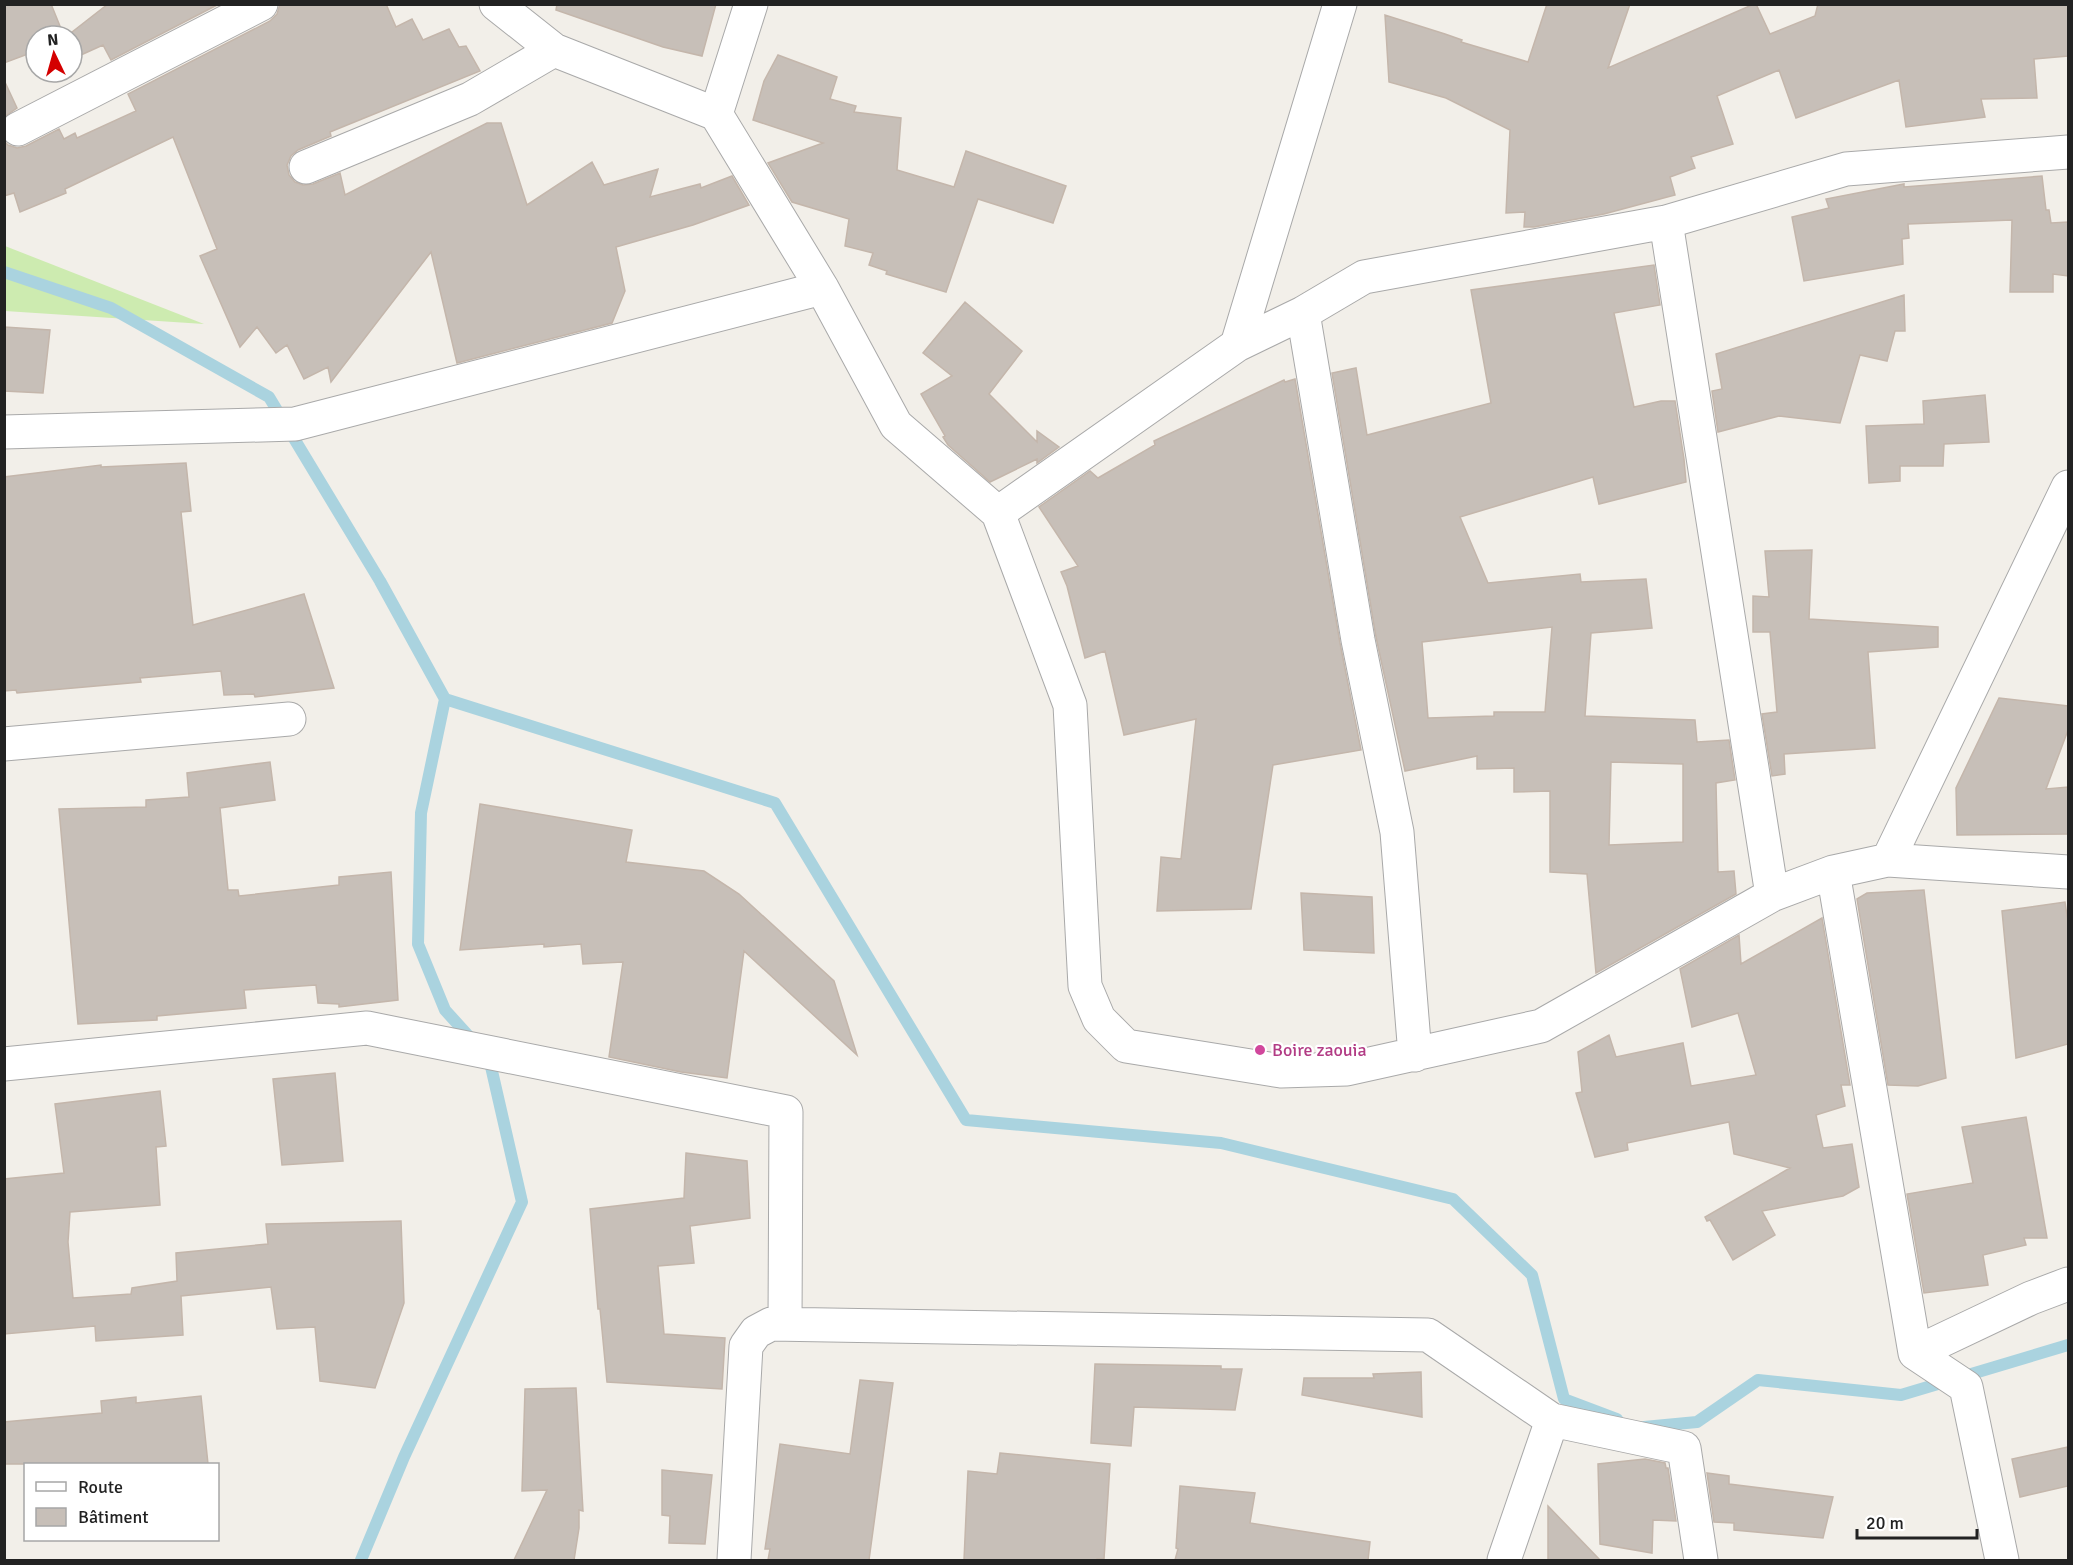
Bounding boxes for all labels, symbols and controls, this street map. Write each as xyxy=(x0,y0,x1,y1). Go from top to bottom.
north arrow xyxy=(24,24,84,84)
text: N xyxy=(46,30,59,51)
place label: Boire zaouia xyxy=(1272,1039,1367,1061)
marker: Boire zaouia xyxy=(1253,1043,1267,1057)
legend xyxy=(24,1463,219,1541)
text: Route xyxy=(78,1476,123,1498)
scale bar xyxy=(1857,1502,1977,1540)
text: Bâtiment xyxy=(78,1506,149,1528)
text: 20 m xyxy=(1866,1512,1904,1534)

